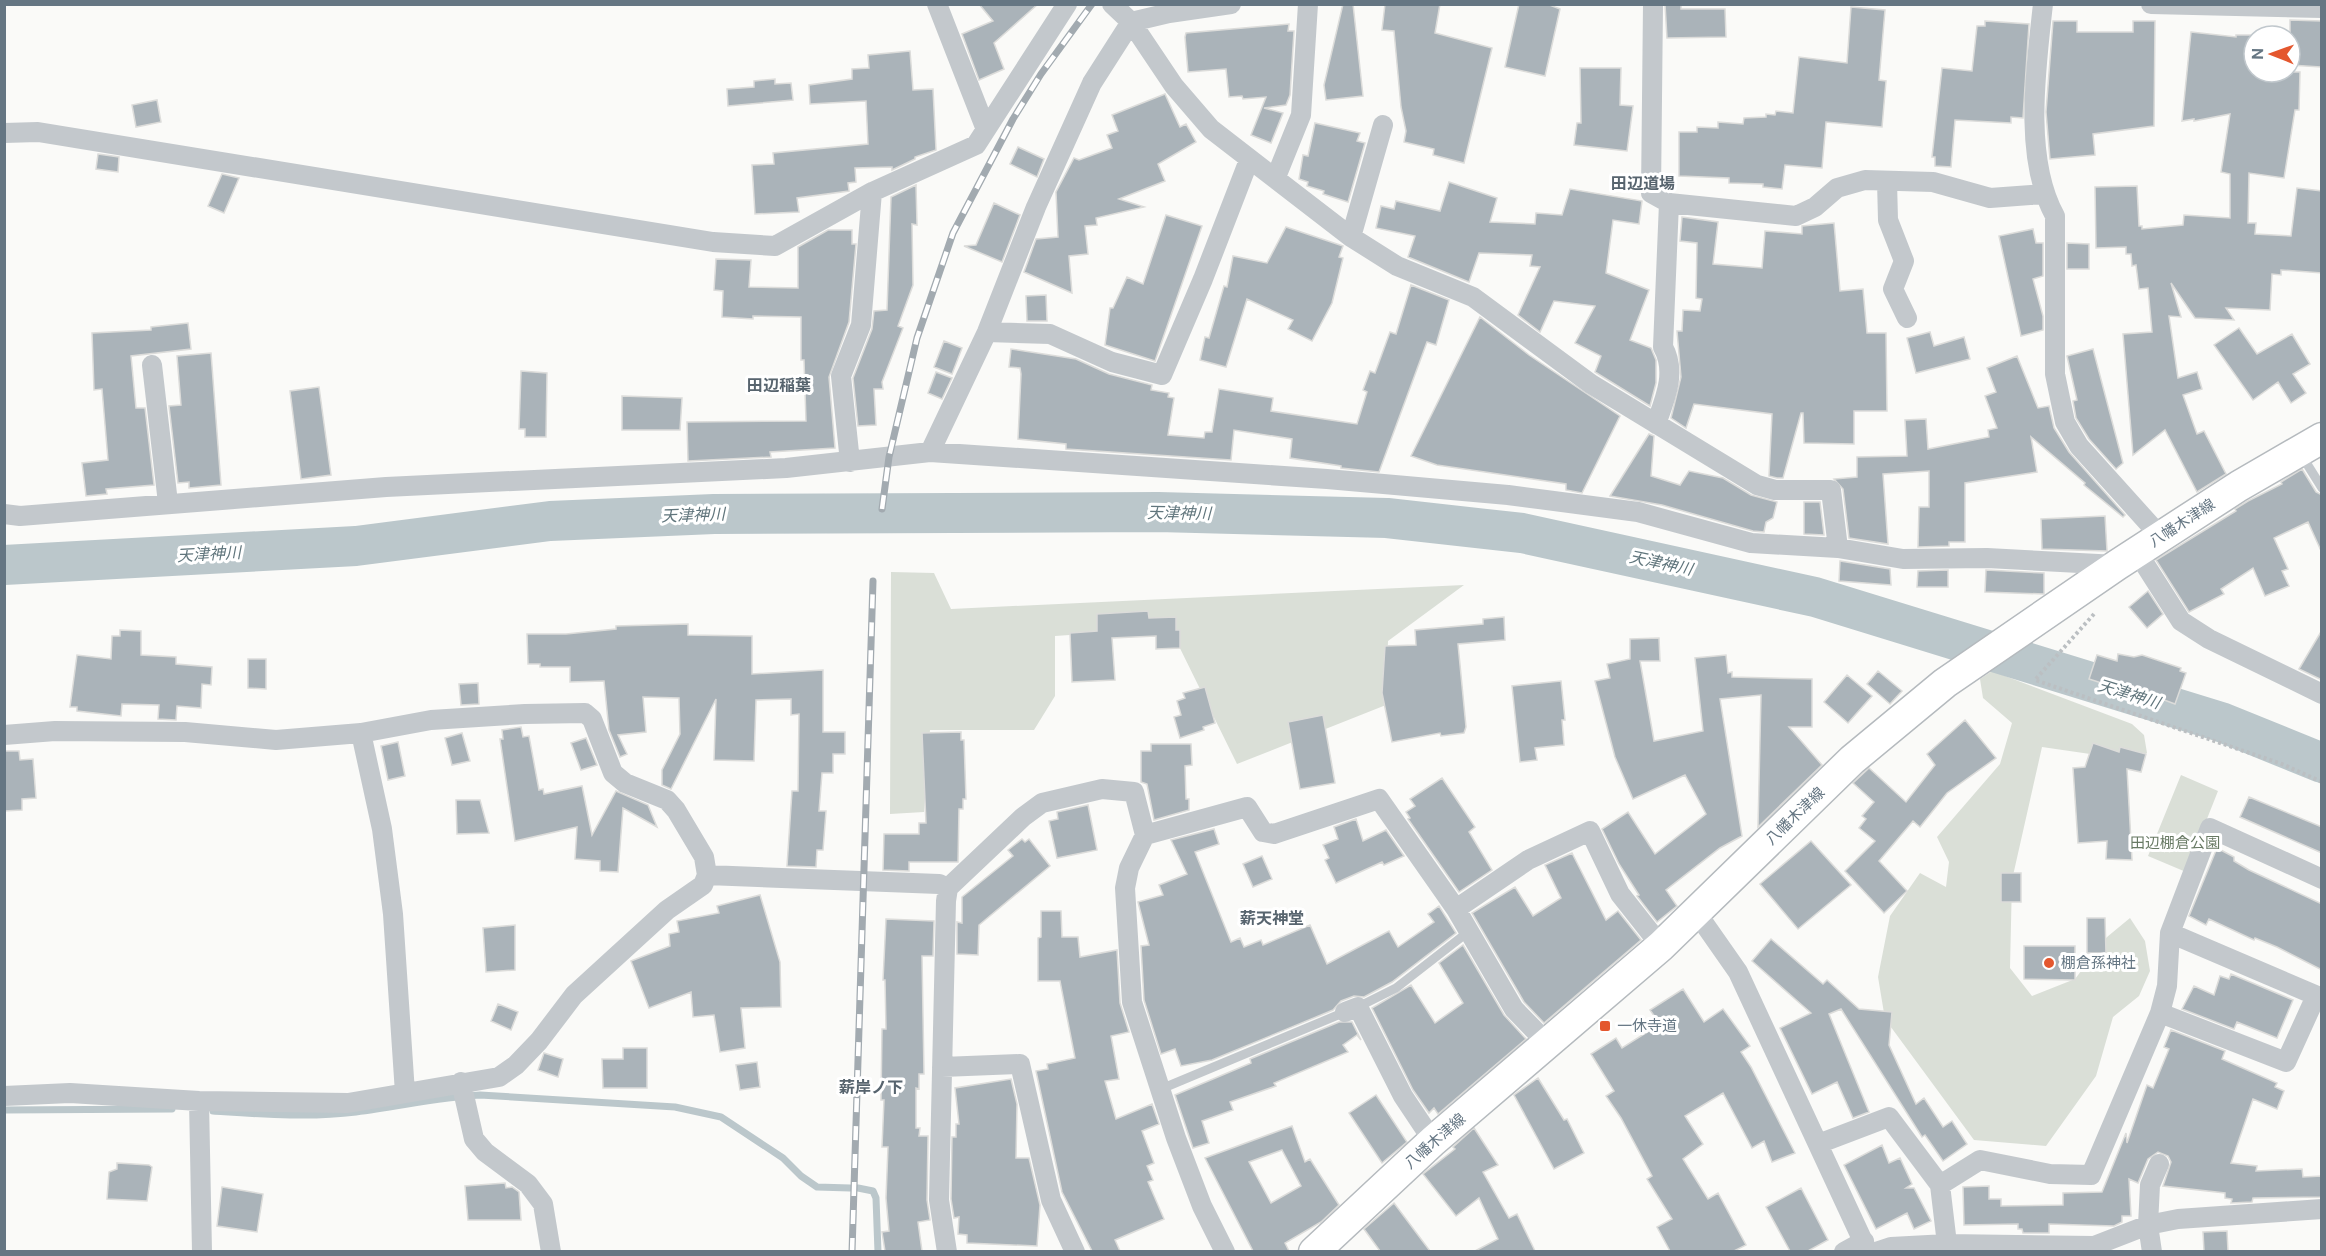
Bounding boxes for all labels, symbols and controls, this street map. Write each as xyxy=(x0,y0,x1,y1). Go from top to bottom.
north arrow xyxy=(2242,24,2302,84)
text: N xyxy=(2247,48,2268,60)
district label: 田辺道場 xyxy=(1611,173,1675,194)
district label: 田辺稲葉 xyxy=(747,375,811,396)
street label: 八幡木津線 xyxy=(2145,494,2219,552)
water label: 天津神川 xyxy=(1147,502,1213,524)
water label: 天津神川 xyxy=(661,503,727,527)
water label: 天津神川 xyxy=(176,542,243,566)
water label: 天津神川 xyxy=(1628,546,1696,580)
water label: 天津神川 xyxy=(2095,675,2165,714)
street label: 八幡木津線 xyxy=(1761,783,1829,849)
park label: 田辺棚倉公園 xyxy=(2130,833,2220,853)
district label: 薪天神堂 xyxy=(1240,908,1304,929)
place label: 棚倉孫神社 xyxy=(2061,953,2136,973)
marker: 棚倉孫神社 xyxy=(2042,956,2056,970)
place label: 一休寺道 xyxy=(1617,1016,1677,1036)
marker: 一休寺道 xyxy=(1598,1019,1612,1033)
district label: 薪岸ノ下 xyxy=(839,1077,903,1098)
street label: 八幡木津線 xyxy=(1400,1109,1470,1173)

